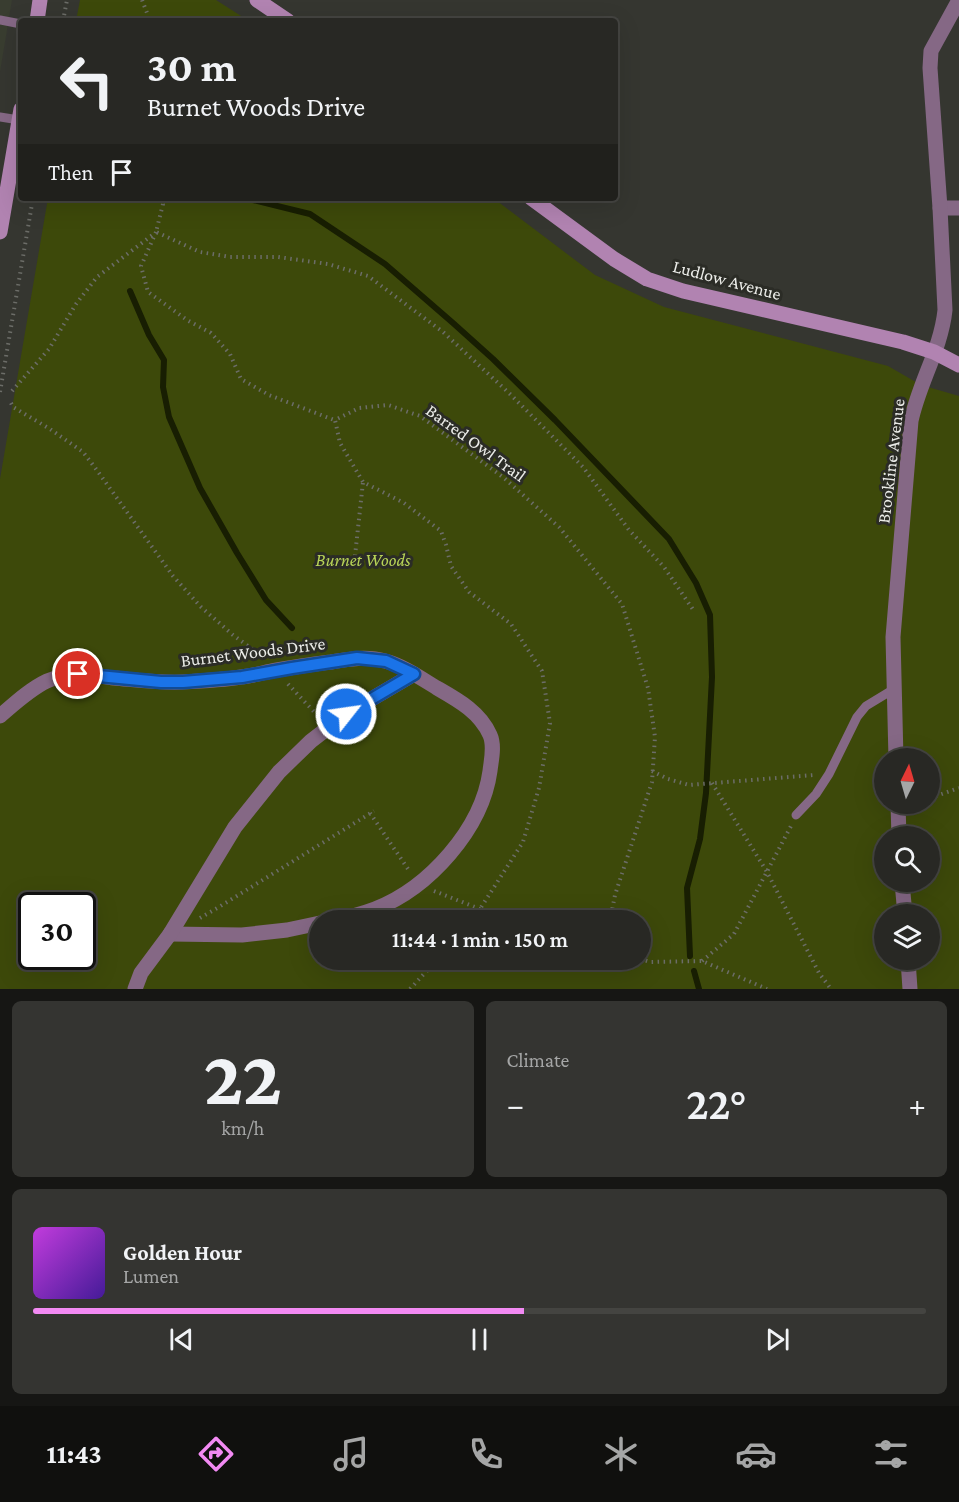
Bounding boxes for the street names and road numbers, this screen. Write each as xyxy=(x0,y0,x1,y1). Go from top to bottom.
street label: Ludlow Avenue xyxy=(671,256,783,304)
street label: Brookline Avenue xyxy=(873,397,909,525)
street label: Barred Owl Trail xyxy=(422,400,530,486)
street label: Burnet Woods Drive xyxy=(180,633,326,671)

